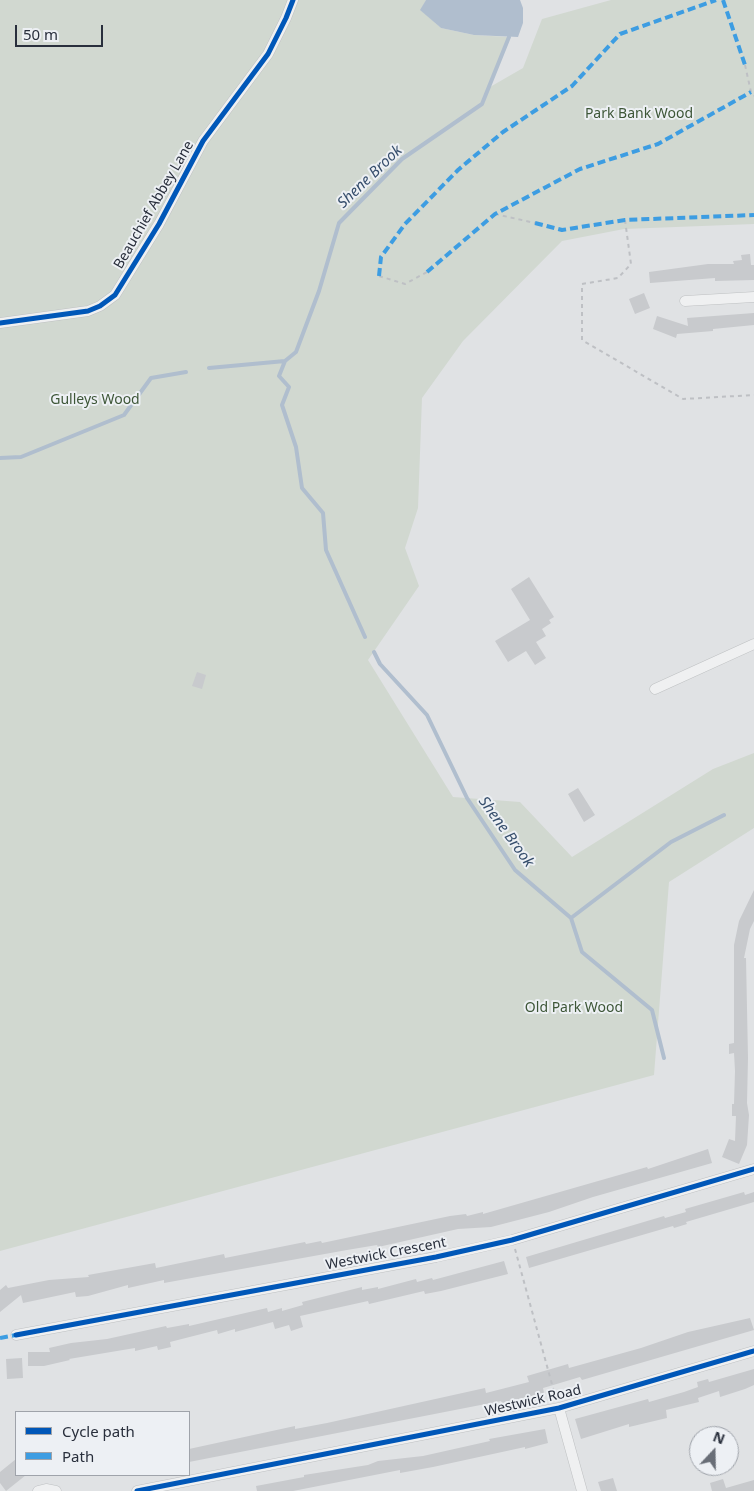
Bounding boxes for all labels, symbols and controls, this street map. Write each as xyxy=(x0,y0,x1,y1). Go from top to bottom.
scale bar xyxy=(18,15,105,47)
text: 50 m xyxy=(23,24,58,44)
park label: Park Bank Wood xyxy=(585,106,693,122)
street label: Beauchief Abbey Lane xyxy=(110,138,198,272)
water label: Shene Brook xyxy=(334,142,406,212)
park label: Gulleys Wood xyxy=(50,392,140,408)
water label: Shene Brook xyxy=(474,793,538,871)
park label: Old Park Wood xyxy=(525,1000,623,1016)
street label: Westwick Crescent xyxy=(324,1234,448,1274)
street label: Westwick Road xyxy=(483,1382,583,1420)
legend xyxy=(15,1411,190,1476)
text: Cycle path xyxy=(62,1421,135,1441)
north arrow xyxy=(689,1426,739,1476)
text: N xyxy=(710,1427,728,1448)
text: Path xyxy=(62,1446,94,1466)

